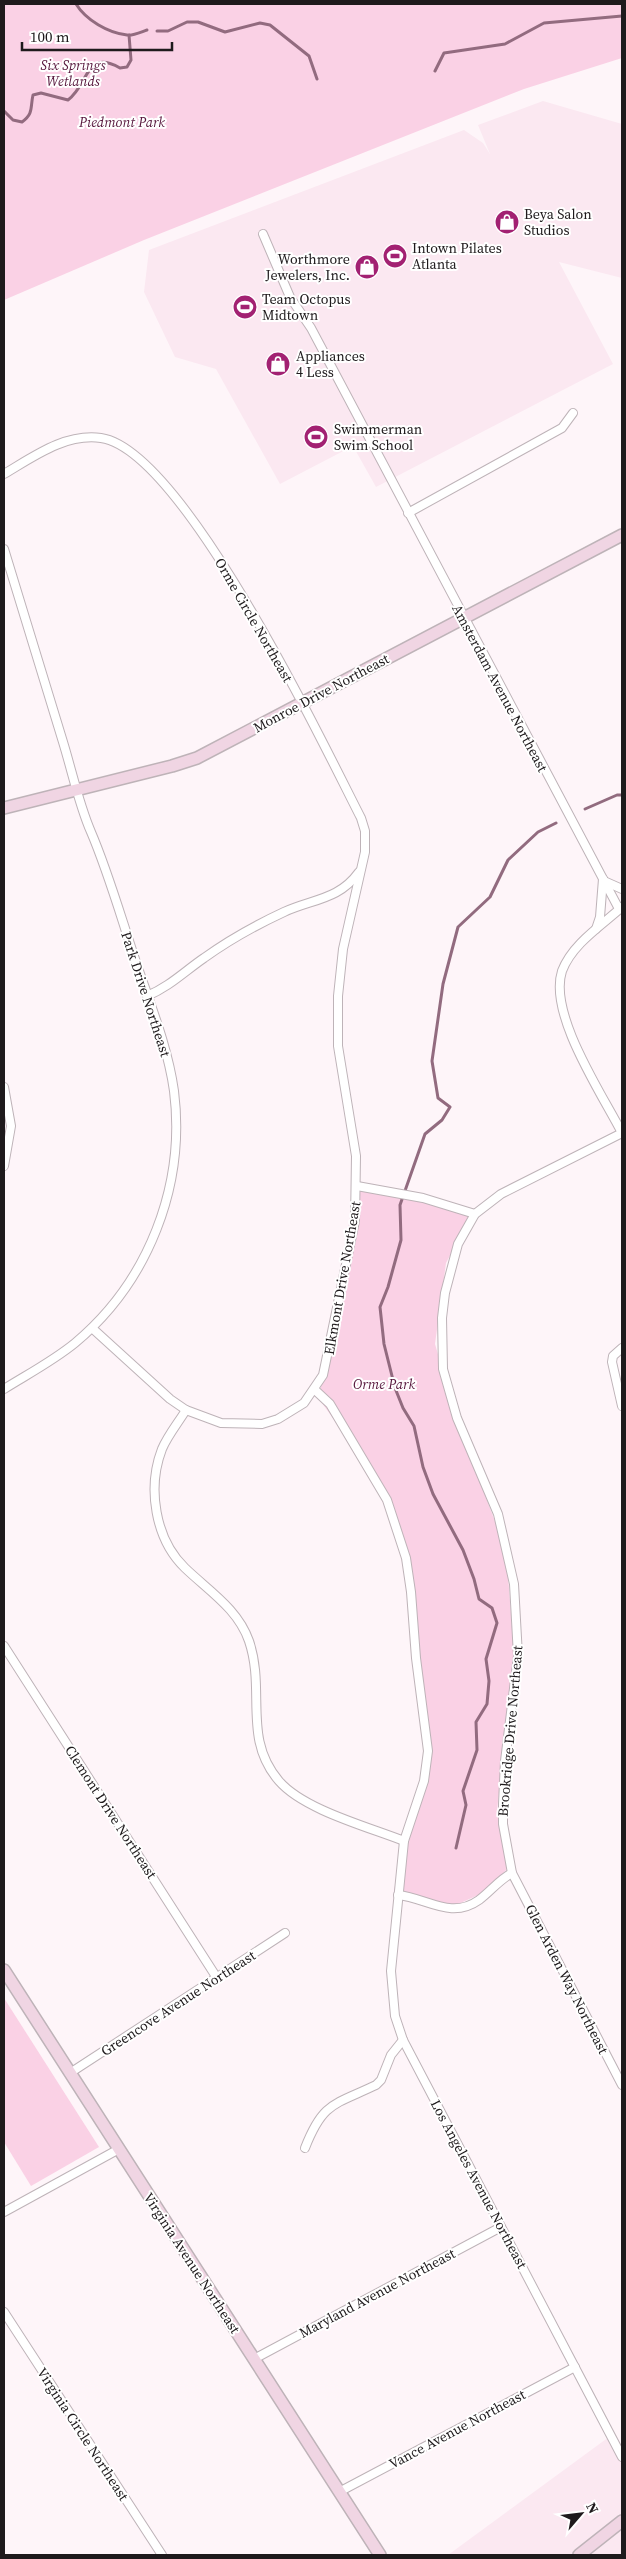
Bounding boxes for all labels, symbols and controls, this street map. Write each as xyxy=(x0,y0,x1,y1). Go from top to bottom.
scale bar xyxy=(22,20,172,52)
text: 100 m xyxy=(30,26,70,47)
park label: Six Springs Wetlands xyxy=(41,55,106,91)
park label: Piedmont Park xyxy=(78,112,165,132)
place label: Beya Salon Studios xyxy=(524,204,592,240)
shop icon: Beya Salon Studios xyxy=(494,209,520,235)
place label: Intown Pilates Atlanta xyxy=(412,238,502,274)
sports icon: Intown Pilates Atlanta xyxy=(382,243,408,269)
place label: Worthmore Jewelers, Inc. xyxy=(265,249,350,285)
shop icon: Worthmore Jewelers, Inc. xyxy=(354,254,380,280)
place label: Team Octopus Midtown xyxy=(262,289,351,325)
sports icon: Team Octopus Midtown xyxy=(232,294,258,320)
place label: Appliances 4 Less xyxy=(296,346,365,382)
shop icon: Appliances 4 Less xyxy=(265,351,291,377)
place label: Swimmerman Swim School xyxy=(334,419,423,455)
sports icon: Swimmerman Swim School xyxy=(303,424,329,450)
street label: Orme Circle Northeast xyxy=(210,554,298,686)
street label: Amsterdam Avenue Northeast xyxy=(447,601,553,776)
street label: Monroe Drive Northeast xyxy=(250,648,393,737)
street label: Park Drive Northeast xyxy=(116,929,176,1060)
street label: Elkmont Drive Northeast xyxy=(319,1199,365,1356)
park label: Orme Park xyxy=(353,1374,415,1394)
street label: Brookridge Drive Northeast xyxy=(493,1644,527,1817)
street label: Clemont Drive Northeast xyxy=(60,1741,162,1883)
street label: Glen Arden Way Northeast xyxy=(520,1901,614,2058)
street label: Greencove Avenue Northeast xyxy=(97,1945,260,2061)
street label: Los Angeles Avenue Northeast xyxy=(426,2096,532,2272)
street label: Virginia Avenue Northeast xyxy=(139,2189,245,2338)
street label: Maryland Avenue Northeast xyxy=(295,2243,459,2343)
street label: Virginia Circle Northeast xyxy=(32,2363,134,2505)
street label: Vance Avenue Northeast xyxy=(385,2384,529,2474)
north arrow xyxy=(556,2489,606,2539)
text: N xyxy=(581,2499,604,2517)

